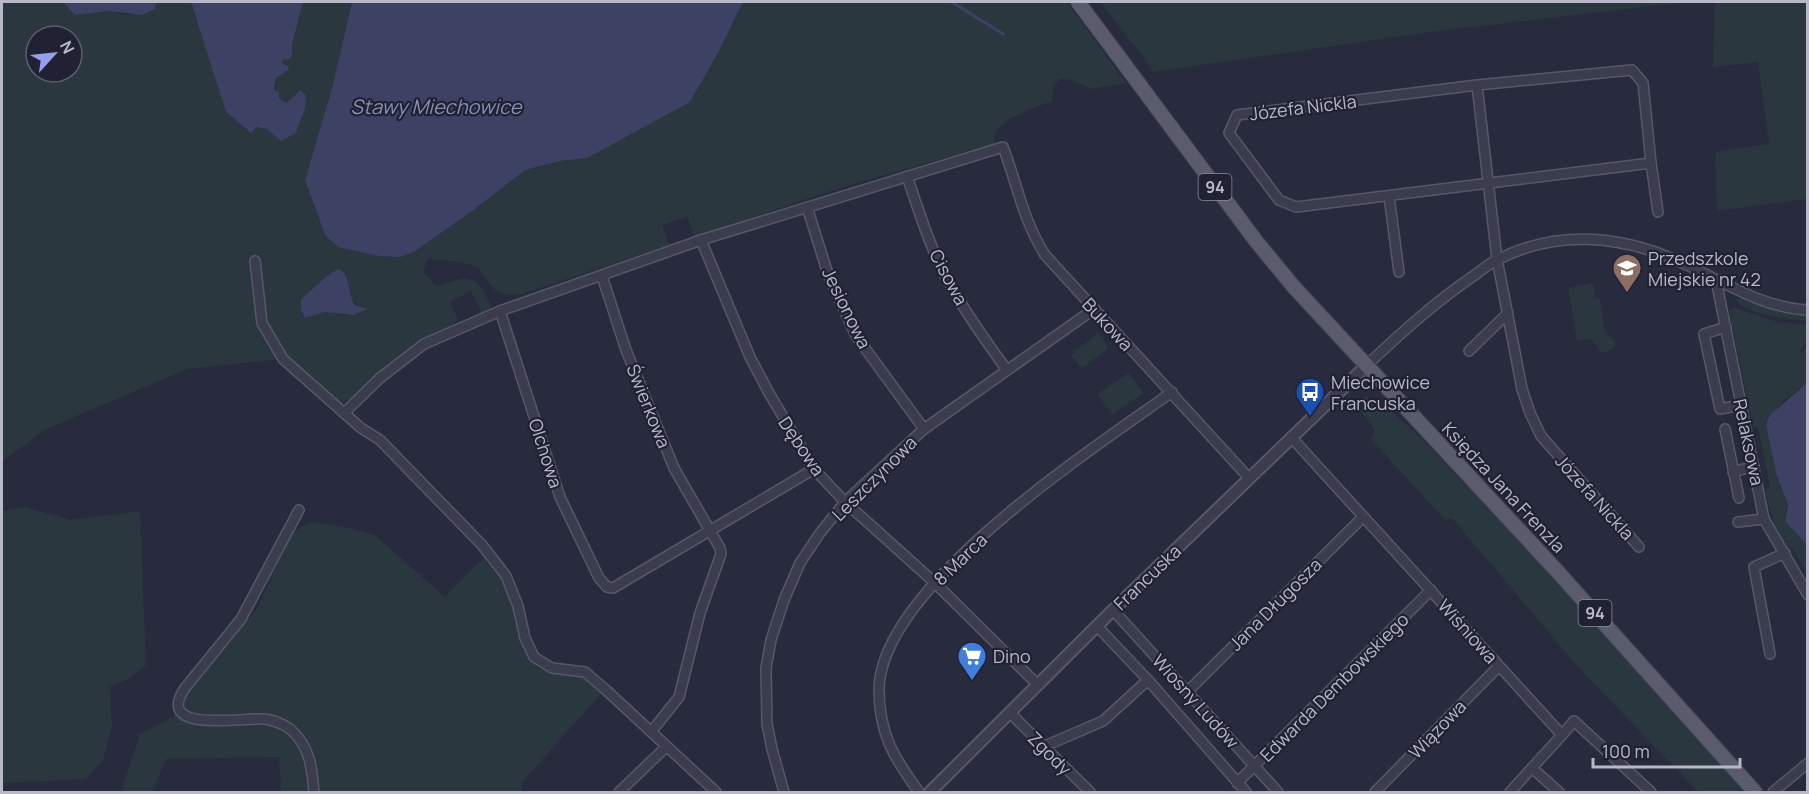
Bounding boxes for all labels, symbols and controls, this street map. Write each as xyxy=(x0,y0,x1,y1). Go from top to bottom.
north arrow xyxy=(24,24,84,84)
text: N xyxy=(55,37,80,57)
street label: Józefa Nickla xyxy=(1248,89,1358,125)
water label: Stawy Miechowice xyxy=(351,93,523,120)
road number: 94 xyxy=(1198,174,1232,200)
street label: Cisowa xyxy=(924,245,974,309)
place label: Przedszkole Miejskie nr 42 xyxy=(1648,246,1761,291)
school or university icon: Przedszkole Miejskie nr 42 xyxy=(1611,252,1643,294)
street label: Jesionowa xyxy=(817,263,877,353)
street label: Bukowa xyxy=(1077,292,1139,356)
street label: Świerkowa xyxy=(621,361,677,451)
place label: Miechowice Francuska xyxy=(1331,370,1430,415)
bus stop icon: Miechowice Francuska xyxy=(1294,376,1326,418)
street label: Relaksowa xyxy=(1728,397,1770,487)
street label: Dębowa xyxy=(773,412,831,480)
street label: Olchowa xyxy=(524,415,568,491)
street label: Księdza Jana Frenzla xyxy=(1437,416,1571,558)
street label: Leszczynowa xyxy=(826,430,922,526)
street label: Józefa Nickla xyxy=(1550,449,1640,545)
street label: 8 Marca xyxy=(928,528,992,590)
street label: Francuska xyxy=(1108,539,1186,615)
street label: Jana Długosza xyxy=(1223,552,1327,656)
street label: Wiśniowa xyxy=(1433,594,1503,668)
road number: 94 xyxy=(1578,600,1612,626)
street label: Edwarda Dembowskiego xyxy=(1254,607,1414,767)
supermarket icon: Dino xyxy=(956,640,988,682)
place label: Dino xyxy=(993,644,1031,668)
street label: Wiosny Ludów xyxy=(1147,649,1245,753)
street label: Wiązowa xyxy=(1403,694,1471,764)
street label: Zgody xyxy=(1023,726,1077,780)
scale bar xyxy=(1593,731,1740,769)
text: 100 m xyxy=(1602,739,1650,763)

